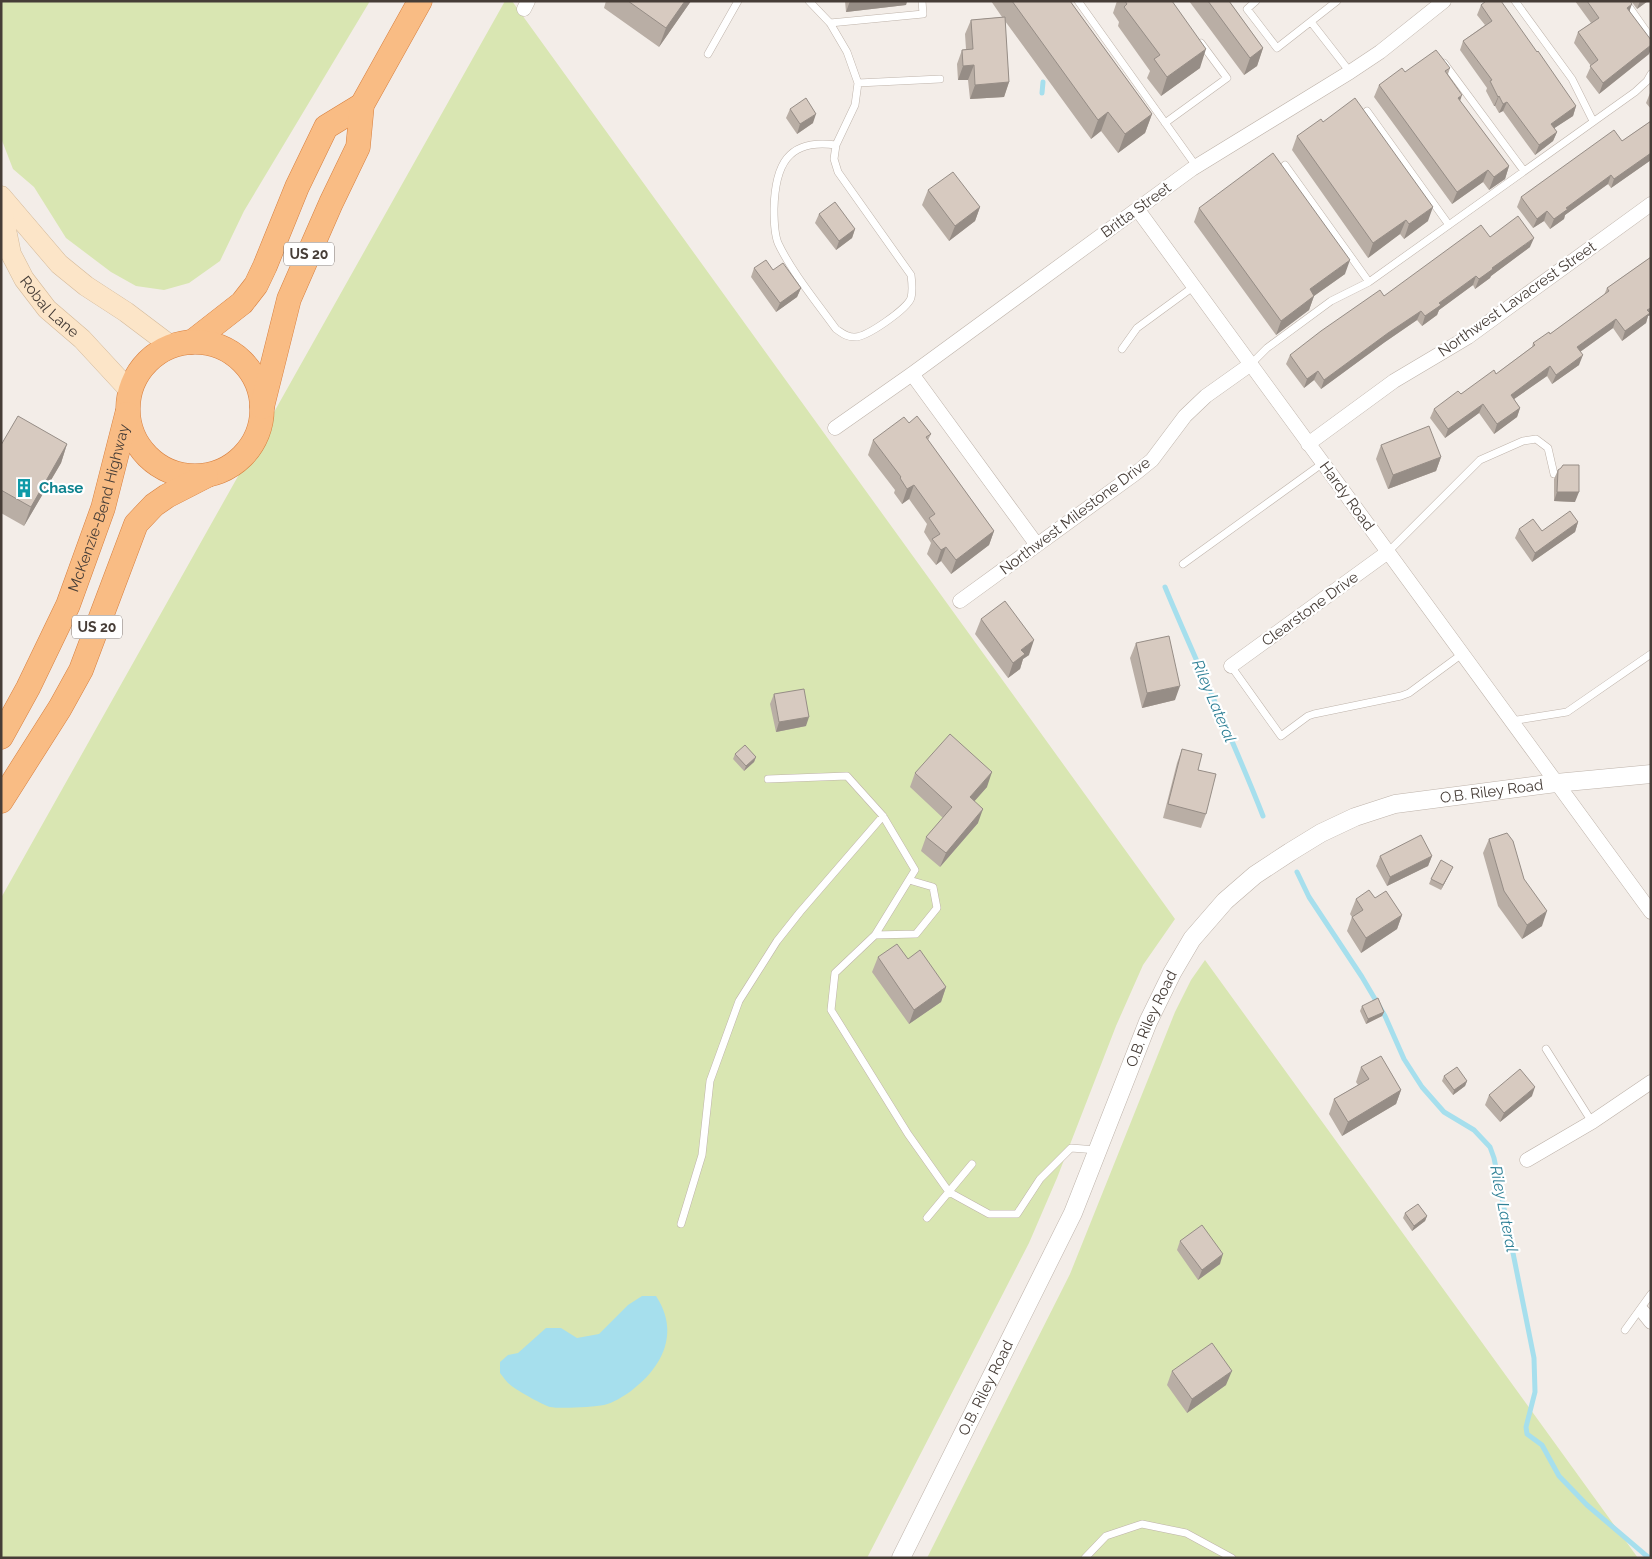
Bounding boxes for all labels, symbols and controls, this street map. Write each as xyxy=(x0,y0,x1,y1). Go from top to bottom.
street label: Britta Street xyxy=(1097,179,1175,241)
street label: Northwest Lavacrest Street xyxy=(1435,238,1599,360)
road number: US 20 xyxy=(284,242,334,266)
street label: Robal Lane xyxy=(16,273,83,341)
street label: McKenzie-Bend Highway xyxy=(64,422,133,594)
street label: Northwest Milestone Drive xyxy=(996,453,1154,578)
street label: Hardy Road xyxy=(1316,458,1378,534)
building icon: Chase xyxy=(13,477,35,499)
place label: Chase xyxy=(39,479,83,497)
street label: Clearstone Drive xyxy=(1258,568,1362,650)
road number: US 20 xyxy=(72,616,122,638)
water label: Riley Lateral xyxy=(1188,657,1240,745)
street label: O.B. Riley Road xyxy=(1439,776,1544,807)
street label: O.B. Riley Road xyxy=(1122,968,1181,1070)
water label: Riley Lateral xyxy=(1486,1164,1522,1254)
street label: O.B. Riley Road xyxy=(955,1337,1017,1438)

